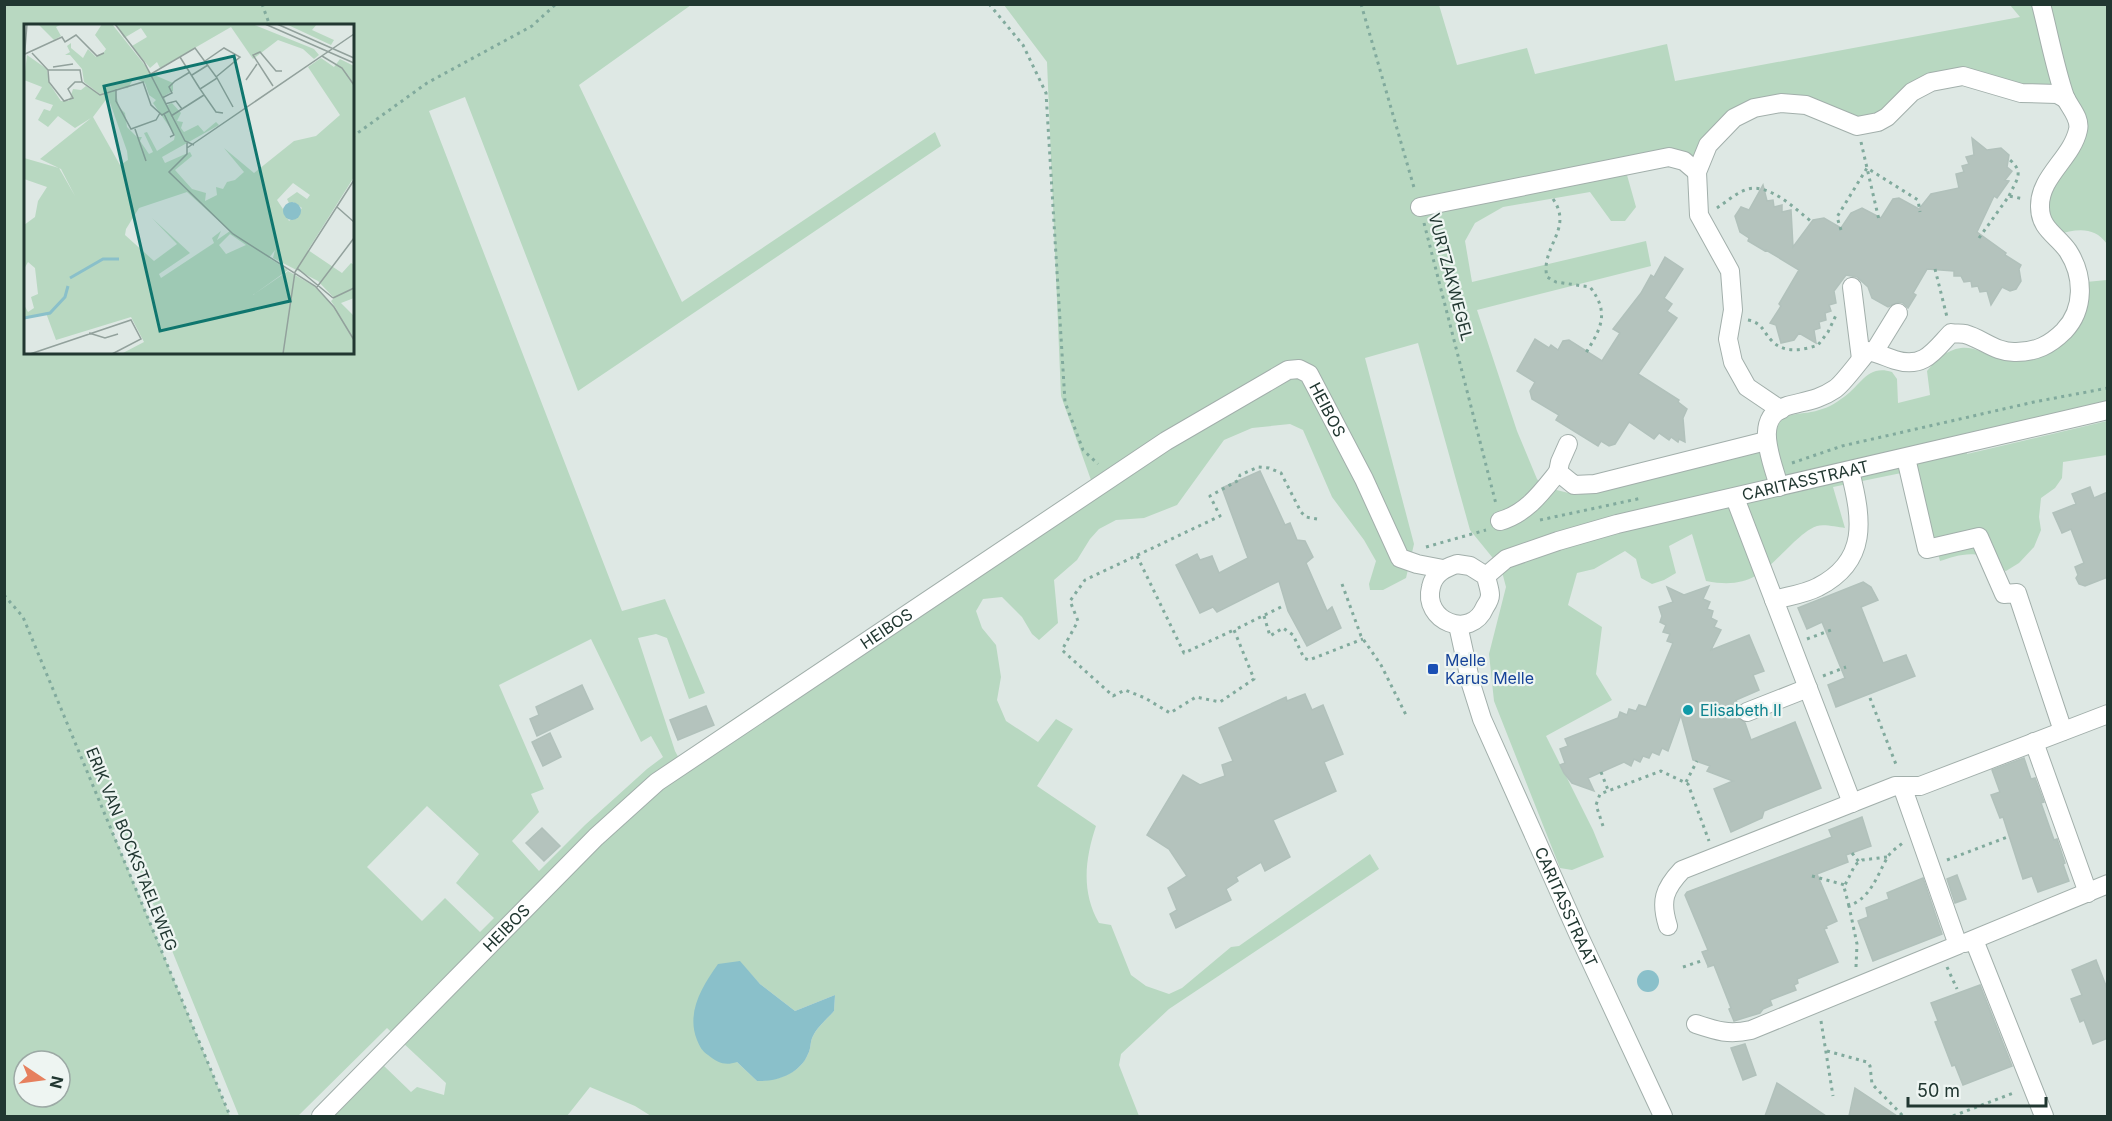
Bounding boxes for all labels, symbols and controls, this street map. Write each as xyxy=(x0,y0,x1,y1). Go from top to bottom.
inset map xyxy=(24,24,354,354)
street label: VURTZAKWEGEL xyxy=(1424,211,1478,343)
street label: HEIBOS xyxy=(1305,379,1350,440)
street label: CARITASSTRAAT xyxy=(1740,456,1871,505)
street label: HEIBOS xyxy=(856,604,916,653)
place label: Melle Karus Melle xyxy=(1445,650,1534,688)
marker: Melle Karus Melle xyxy=(1426,662,1440,676)
place label: Elisabeth II xyxy=(1700,700,1782,720)
marker: Elisabeth II xyxy=(1681,703,1695,717)
street label: ERIK VAN BOCKSTAELEWEG xyxy=(82,744,182,954)
street label: CARITASSTRAAT xyxy=(1531,844,1602,970)
street label: HEIBOS xyxy=(479,900,534,956)
north arrow xyxy=(12,1049,72,1109)
scale bar xyxy=(1908,1070,2046,1108)
text: N xyxy=(45,1074,68,1091)
text: 50 m xyxy=(1917,1080,1960,1101)

